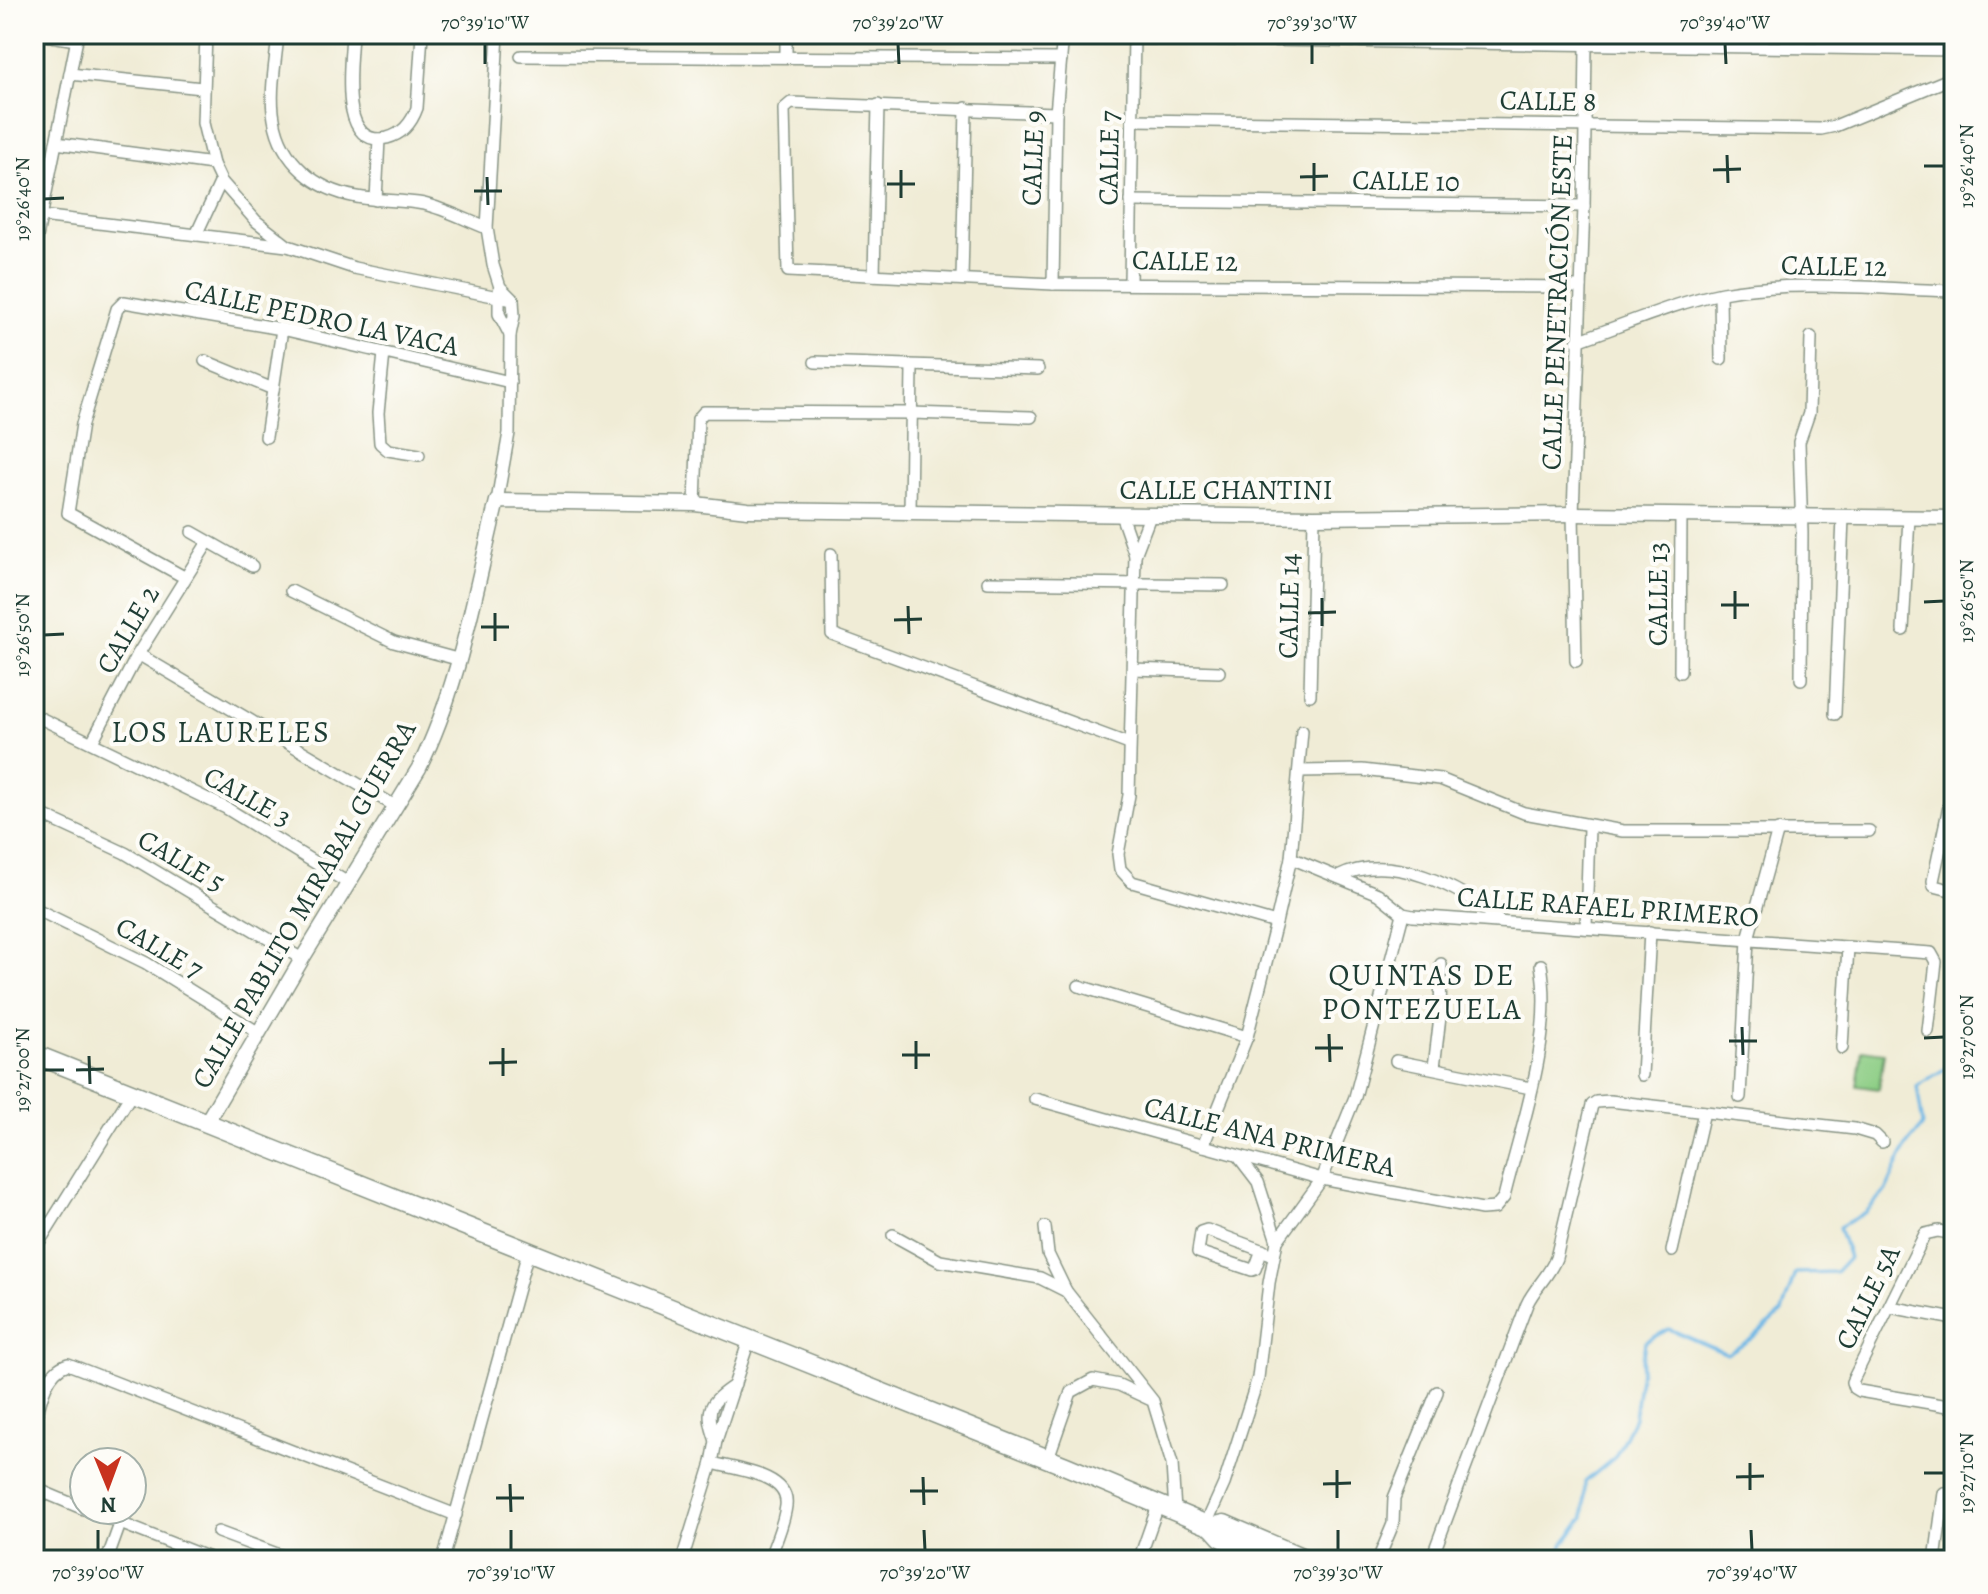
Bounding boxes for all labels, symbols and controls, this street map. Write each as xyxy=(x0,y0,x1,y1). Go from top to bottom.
text: 70°39'10"W xyxy=(441,9,529,36)
text: 70°39'20"W xyxy=(853,9,944,36)
text: 70°39'30"W xyxy=(1267,9,1357,36)
text: 70°39'40"W xyxy=(1680,9,1771,36)
street label: CALLE 8 xyxy=(1499,81,1597,121)
street label: CALLE 9 xyxy=(1012,109,1054,207)
street label: CALLE 7 xyxy=(1089,110,1129,206)
text: 19°26'40"N xyxy=(1953,124,1980,208)
street label: CALLE PENETRACIÓN ESTE xyxy=(1532,133,1582,471)
text: 19°26'40"N xyxy=(9,157,36,241)
street label: CALLE 10 xyxy=(1352,161,1460,201)
street label: CALLE 12 xyxy=(1132,241,1238,281)
street label: CALLE 12 xyxy=(1781,246,1887,286)
street label: CALLE PEDRO LA VACA xyxy=(181,270,463,366)
street label: CALLE CHANTINI xyxy=(1119,471,1333,509)
street label: CALLE 13 xyxy=(1639,542,1677,646)
street label: CALLE 14 xyxy=(1269,553,1309,659)
text: 19°26'50"N xyxy=(1953,559,1980,643)
street label: CALLE 2 xyxy=(87,578,168,681)
text: 19°26'50"N xyxy=(9,593,36,677)
district label: LOS LAURELES xyxy=(111,712,331,752)
street label: CALLE PABLITO MIRABAL GUERRA xyxy=(183,713,425,1095)
street label: CALLE 3 xyxy=(197,757,298,836)
street label: CALLE 5 xyxy=(131,821,232,901)
street label: CALLE RAFAEL PRIMERO xyxy=(1456,877,1760,936)
street label: CALLE 7 xyxy=(109,908,210,988)
district label: QUINTAS DE PONTEZUELA xyxy=(1321,955,1523,1029)
text: 19°27'00"N xyxy=(1953,994,1980,1080)
text: 19°27'00"N xyxy=(9,1027,36,1113)
street label: CALLE ANA PRIMERA xyxy=(1140,1087,1400,1187)
street label: CALLE 5A xyxy=(1826,1238,1910,1356)
text: 19°27'10"N xyxy=(1953,1432,1980,1514)
north arrow xyxy=(68,1446,148,1526)
text: N xyxy=(100,1490,117,1520)
text: 70°39'00"W xyxy=(52,1559,144,1586)
text: 70°39'10"W xyxy=(467,1559,555,1586)
text: 70°39'20"W xyxy=(880,1559,971,1586)
text: 70°39'30"W xyxy=(1293,1559,1383,1586)
text: 70°39'40"W xyxy=(1707,1559,1798,1586)

